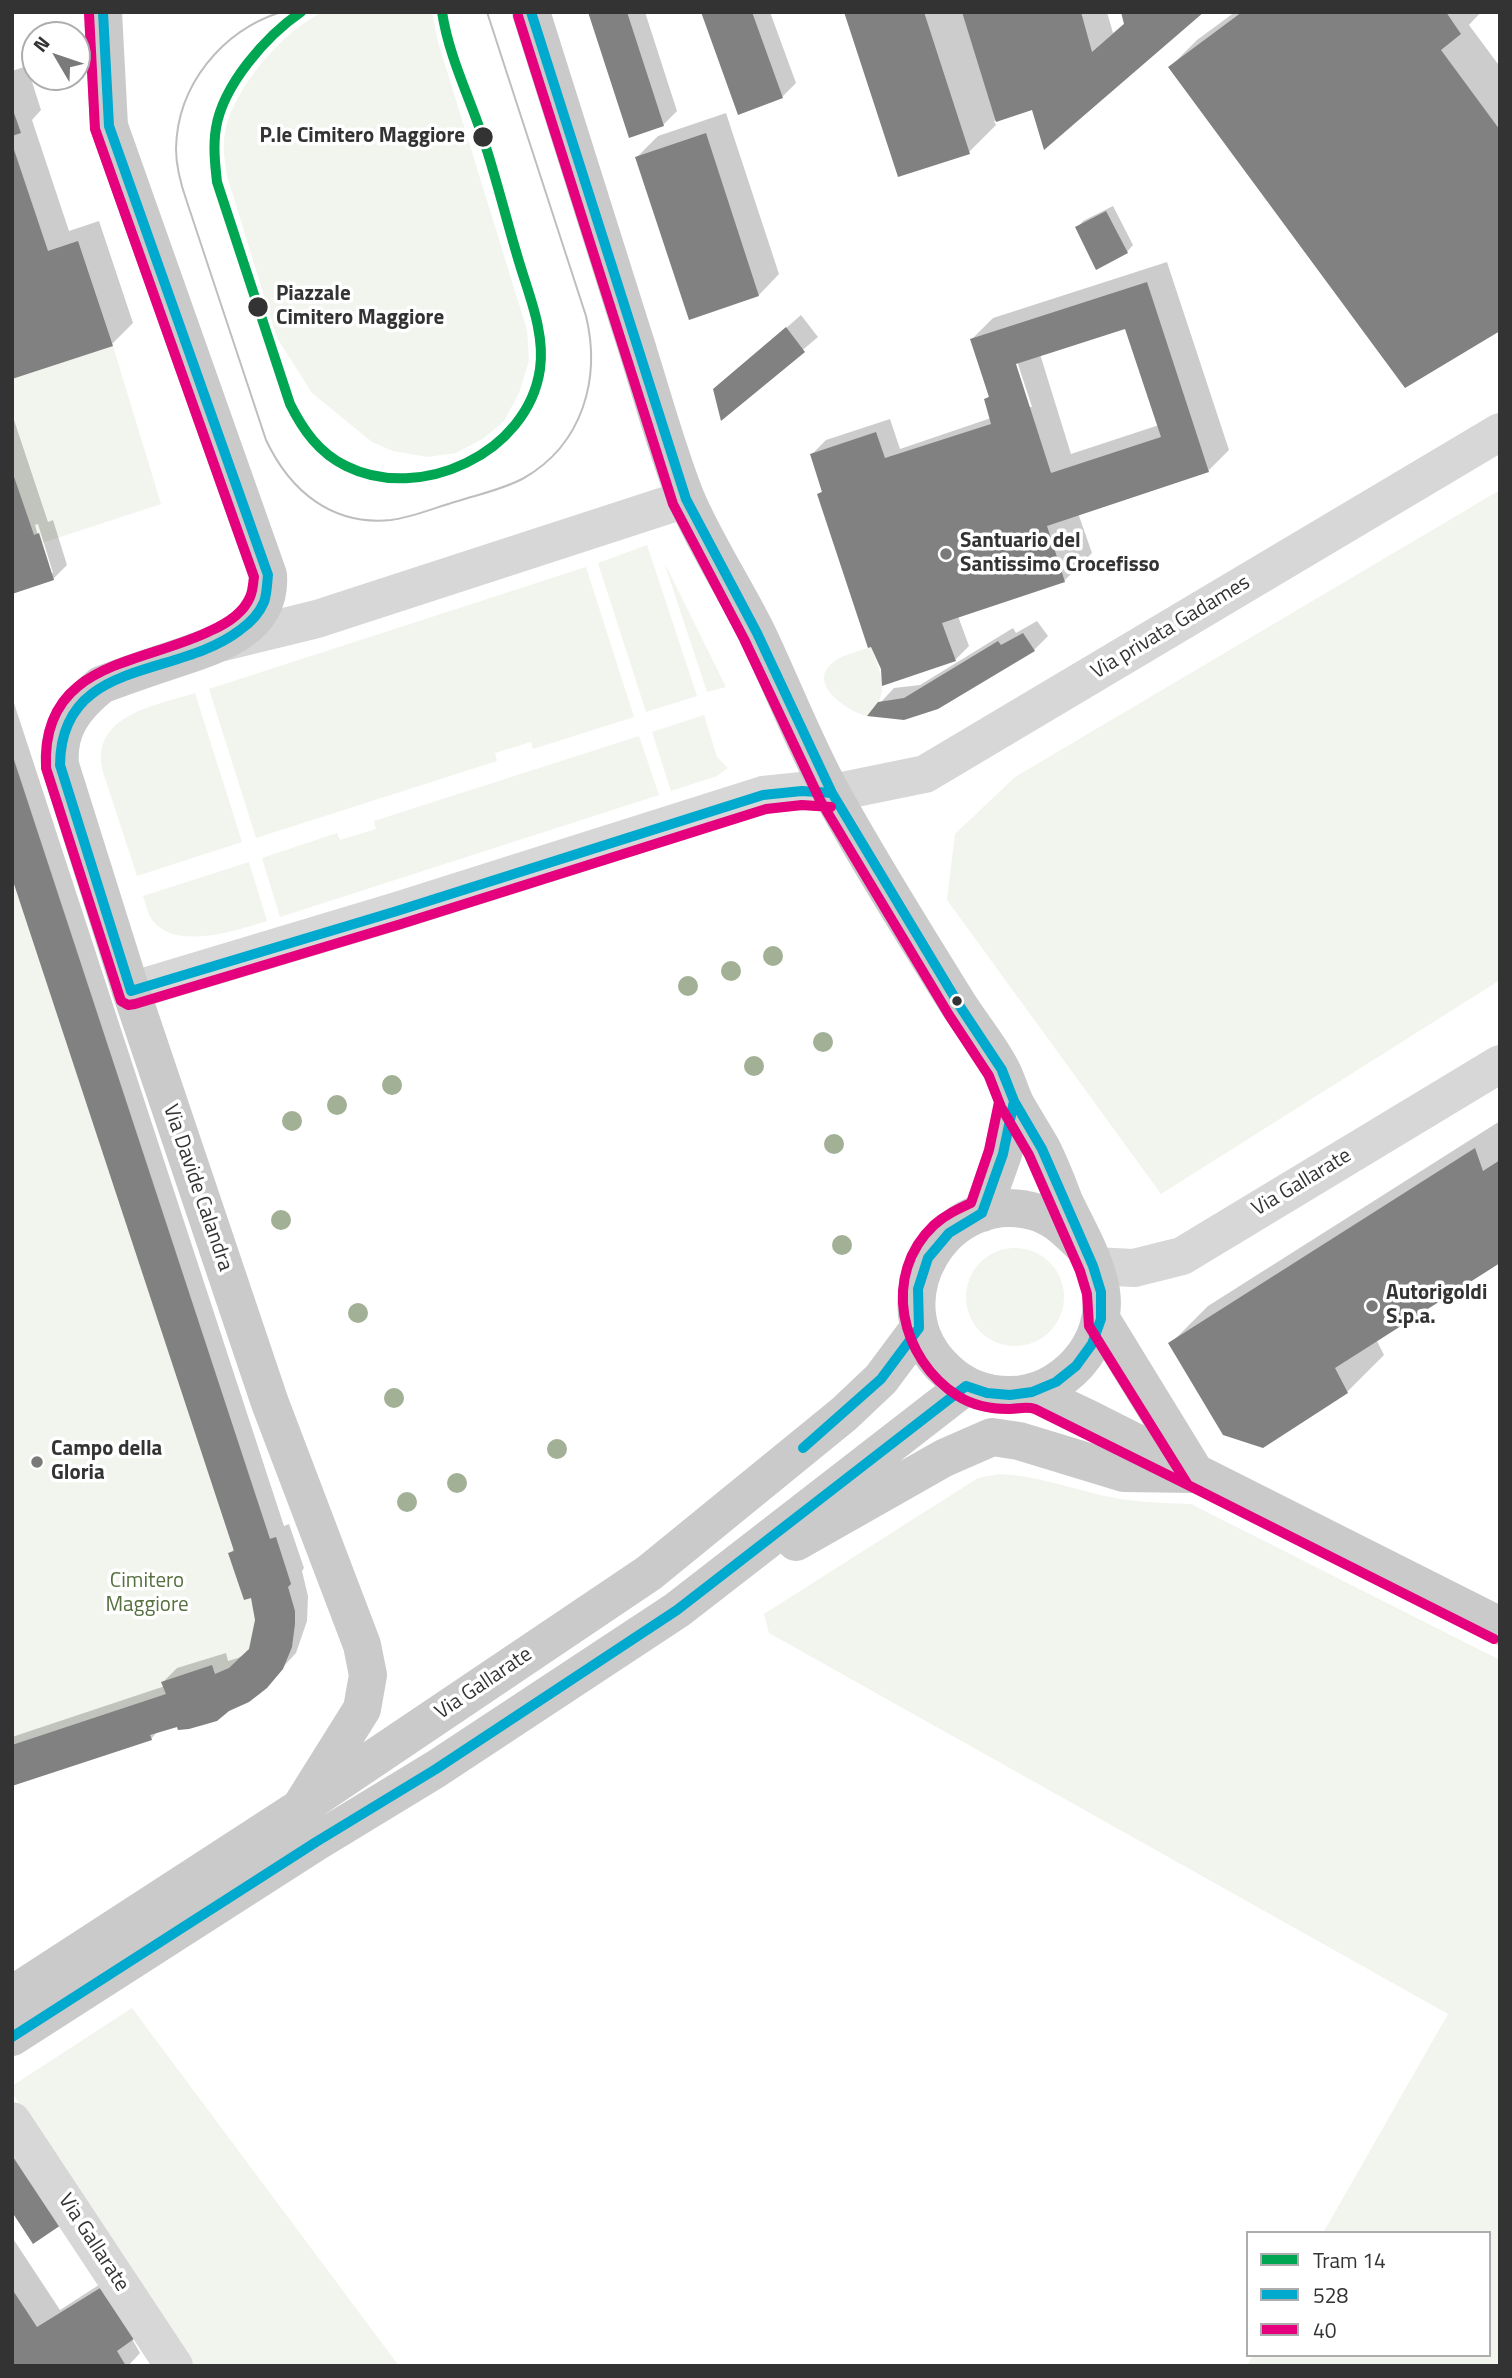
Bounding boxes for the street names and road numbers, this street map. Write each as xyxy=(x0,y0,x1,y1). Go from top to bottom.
street label: Via privata Gadames xyxy=(1087,571,1255,685)
street label: Via Davide Calandra xyxy=(157,1101,237,1275)
street label: Via Gallarate xyxy=(1248,1144,1356,1222)
street label: Via Gallarate xyxy=(431,1642,537,1726)
street label: Via Gallarate xyxy=(52,2189,134,2297)

